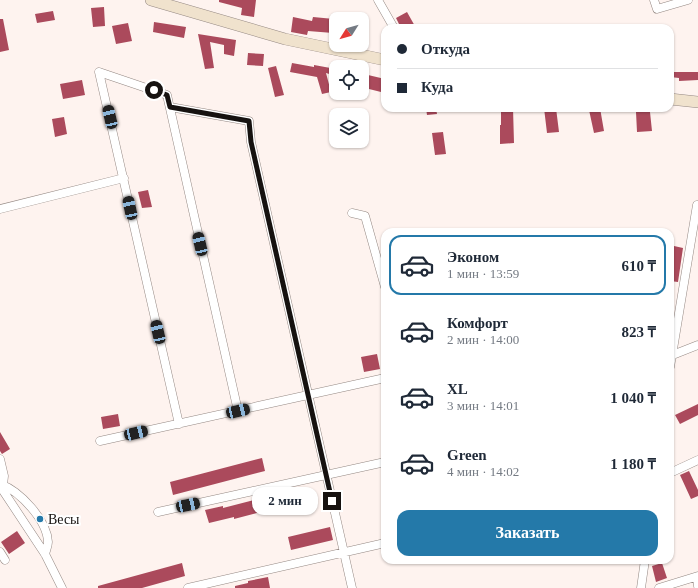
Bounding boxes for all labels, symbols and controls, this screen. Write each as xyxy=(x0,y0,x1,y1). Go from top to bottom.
north arrow xyxy=(329,12,369,52)
map controls xyxy=(329,12,369,148)
text: Откуда xyxy=(421,41,470,57)
button: locate xyxy=(329,60,369,100)
text: Куда xyxy=(421,79,453,95)
route start xyxy=(145,81,163,99)
car xyxy=(101,104,119,130)
button: layers xyxy=(329,108,369,148)
car xyxy=(122,195,138,221)
car xyxy=(191,231,209,257)
icon: car xyxy=(399,247,435,283)
text: Эконом xyxy=(447,249,499,265)
text: 610 ₸ xyxy=(622,258,656,274)
text: 1 мин · 13:59 xyxy=(447,266,519,281)
icon: car xyxy=(399,313,435,349)
text: Комфорт xyxy=(447,315,508,331)
car xyxy=(149,319,167,345)
text: 823 ₸ xyxy=(622,324,656,340)
text: 2 мин · 14:00 xyxy=(447,332,519,347)
icon: car xyxy=(399,379,435,415)
text: XL xyxy=(447,381,468,397)
text: 1 040 ₸ xyxy=(610,390,656,406)
text: 3 мин · 14:01 xyxy=(447,398,519,413)
car xyxy=(225,402,251,420)
car xyxy=(123,424,149,442)
icon: car xyxy=(399,445,435,481)
text: Green xyxy=(447,447,487,463)
text: 1 180 ₸ xyxy=(610,456,656,472)
text: 4 мин · 14:02 xyxy=(447,464,519,479)
callout: 2 мин xyxy=(252,487,318,515)
route end xyxy=(323,492,341,510)
text: 2 мин xyxy=(268,493,302,508)
car xyxy=(175,497,201,513)
button: Заказать xyxy=(397,510,658,556)
place label: Весы xyxy=(48,512,80,527)
marker: Весы xyxy=(35,514,45,524)

